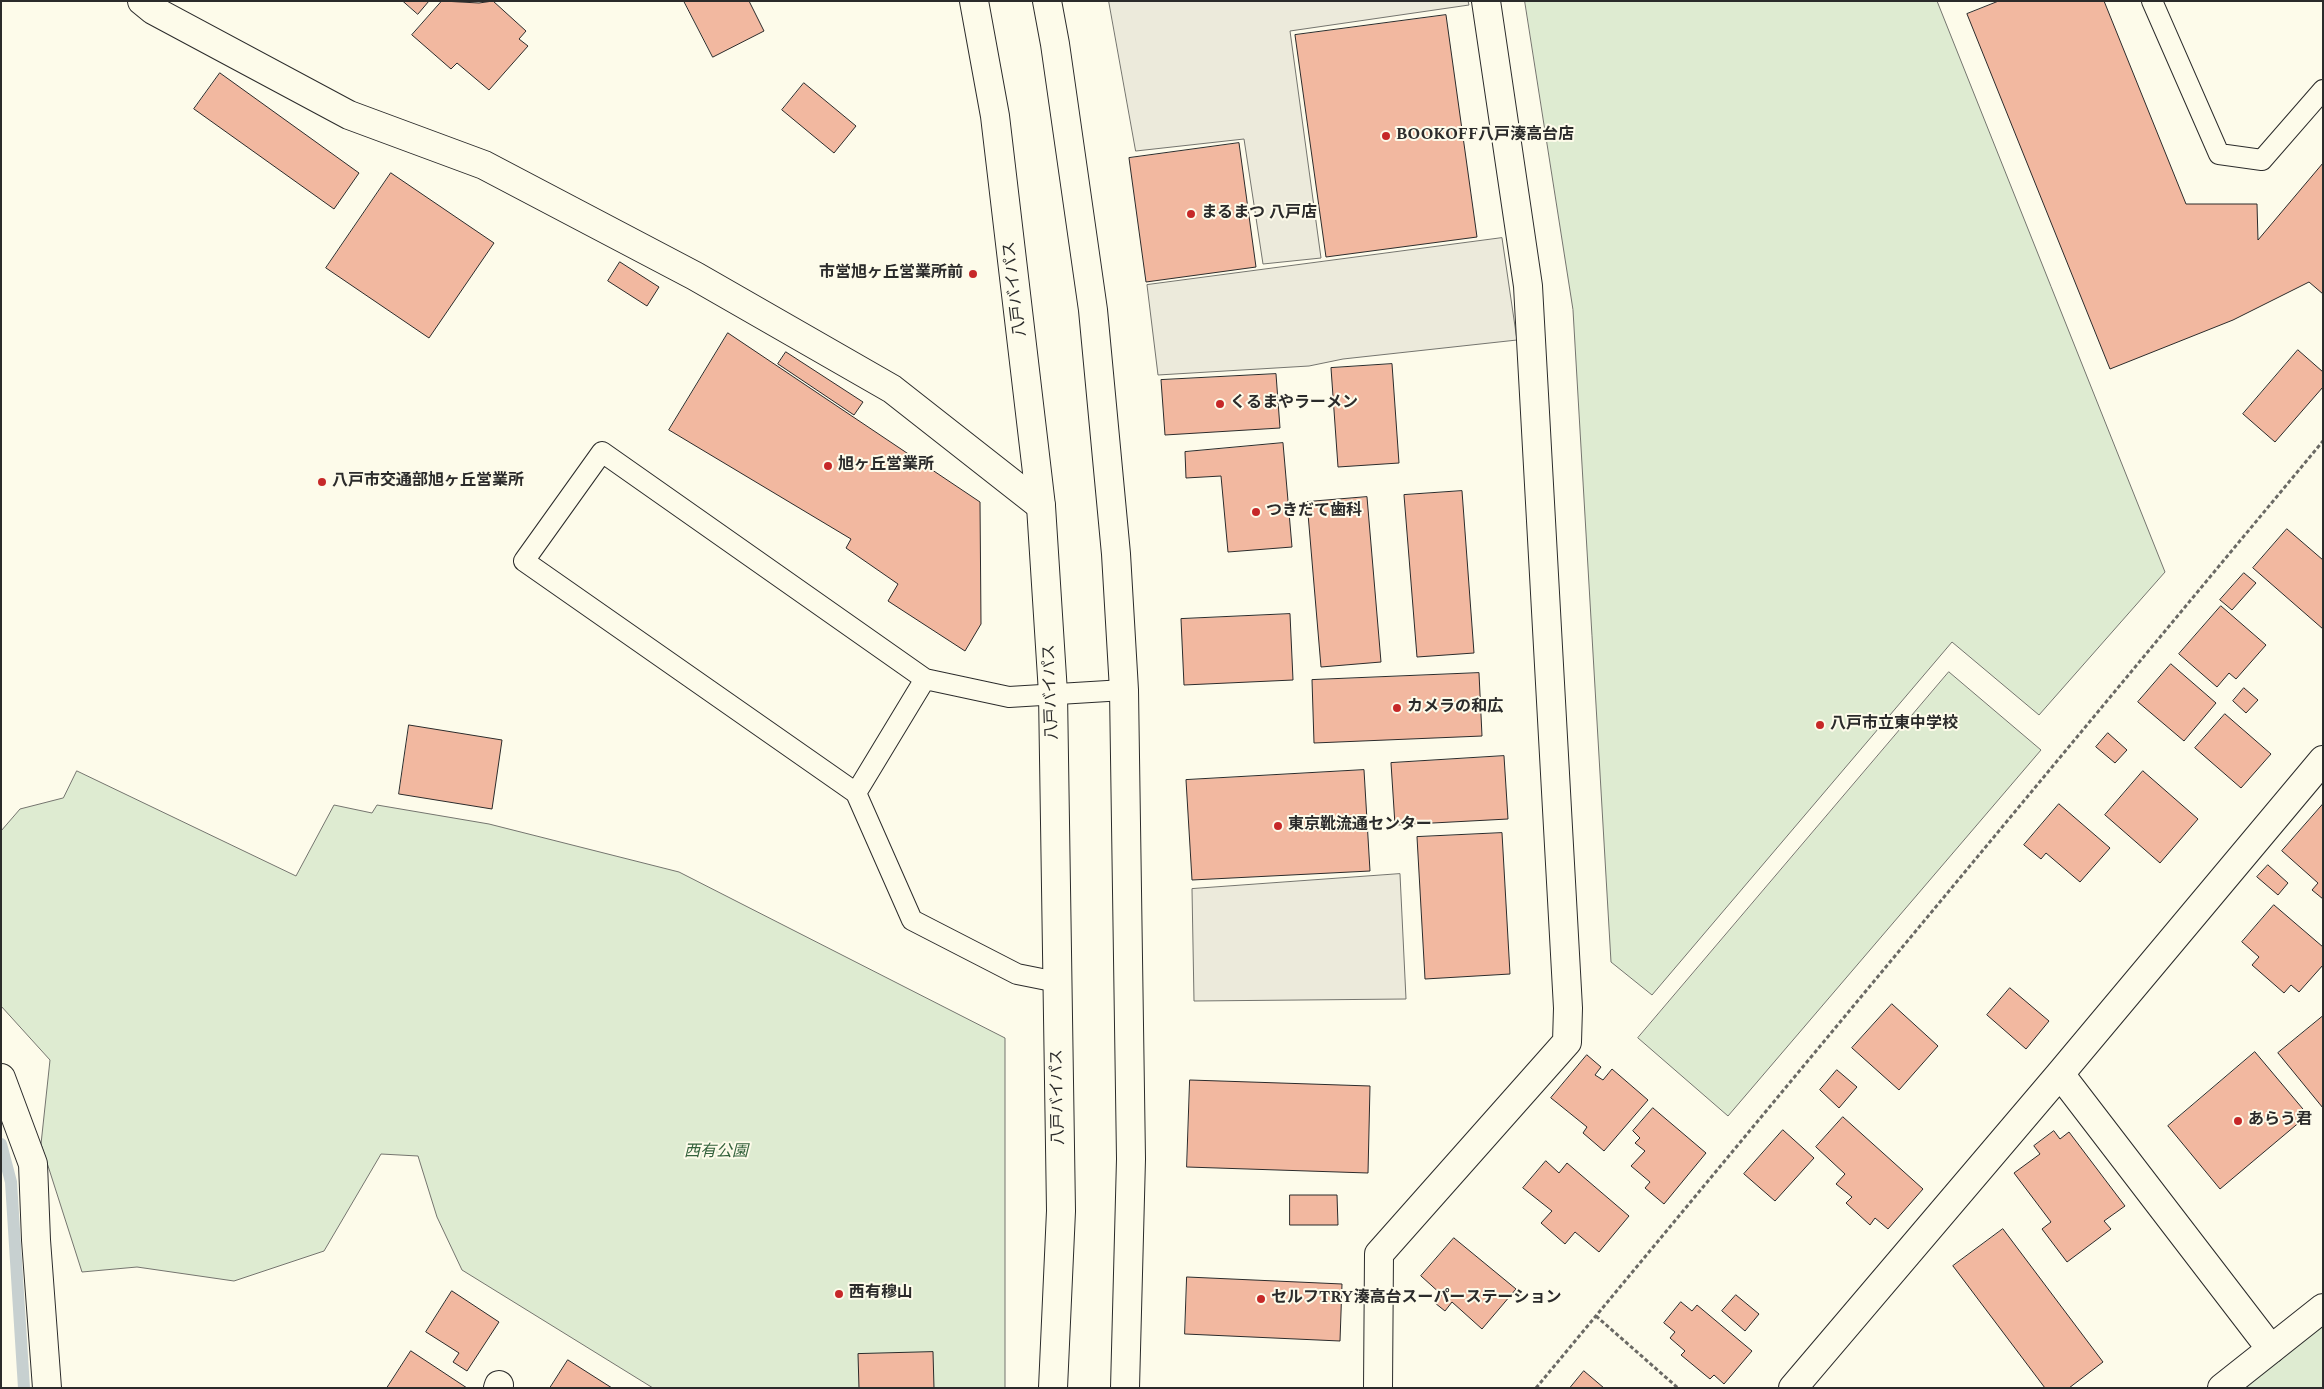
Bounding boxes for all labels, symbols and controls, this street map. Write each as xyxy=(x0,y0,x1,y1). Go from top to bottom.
place label: BOOKOFF八戸湊高台店 xyxy=(1396,126,1574,146)
marker: BOOKOFF八戸湊高台店 xyxy=(1380,130,1392,142)
place label: まるまつ 八戸店 xyxy=(1201,204,1317,224)
marker: まるまつ 八戸店 xyxy=(1185,208,1197,220)
street label: 八戸バイパス xyxy=(1001,240,1031,338)
place label: 市営旭ヶ丘営業所前 xyxy=(819,264,963,284)
marker: 市営旭ヶ丘営業所前 xyxy=(967,268,979,280)
place label: くるまやラーメン xyxy=(1230,394,1358,414)
marker: くるまやラーメン xyxy=(1214,398,1226,410)
place label: 旭ヶ丘営業所 xyxy=(838,456,934,476)
marker: 旭ヶ丘営業所 xyxy=(822,460,834,472)
place label: 八戸市交通部旭ヶ丘営業所 xyxy=(332,472,524,492)
marker: 八戸市交通部旭ヶ丘営業所 xyxy=(316,476,328,488)
place label: つきだて歯科 xyxy=(1266,502,1362,522)
marker: つきだて歯科 xyxy=(1250,506,1262,518)
street label: 八戸バイパス xyxy=(1041,644,1063,740)
place label: カメラの和広 xyxy=(1407,698,1503,718)
marker: カメラの和広 xyxy=(1391,702,1403,714)
place label: 八戸市立東中学校 xyxy=(1830,715,1958,735)
marker: 八戸市立東中学校 xyxy=(1814,719,1826,731)
place label: 東京靴流通センター xyxy=(1288,816,1432,836)
marker: 東京靴流通センター xyxy=(1272,820,1284,832)
street label: 八戸バイパス xyxy=(1049,1049,1069,1145)
place label: あらう君 xyxy=(2248,1111,2312,1131)
marker: あらう君 xyxy=(2232,1115,2244,1127)
park label: 西有公園 xyxy=(684,1143,748,1163)
place label: 西有穆山 xyxy=(849,1284,913,1304)
marker: 西有穆山 xyxy=(833,1288,845,1300)
place label: セルフTRY湊高台スーパーステーション xyxy=(1271,1289,1561,1309)
marker: セルフTRY湊高台スーパーステーション xyxy=(1255,1293,1267,1305)

